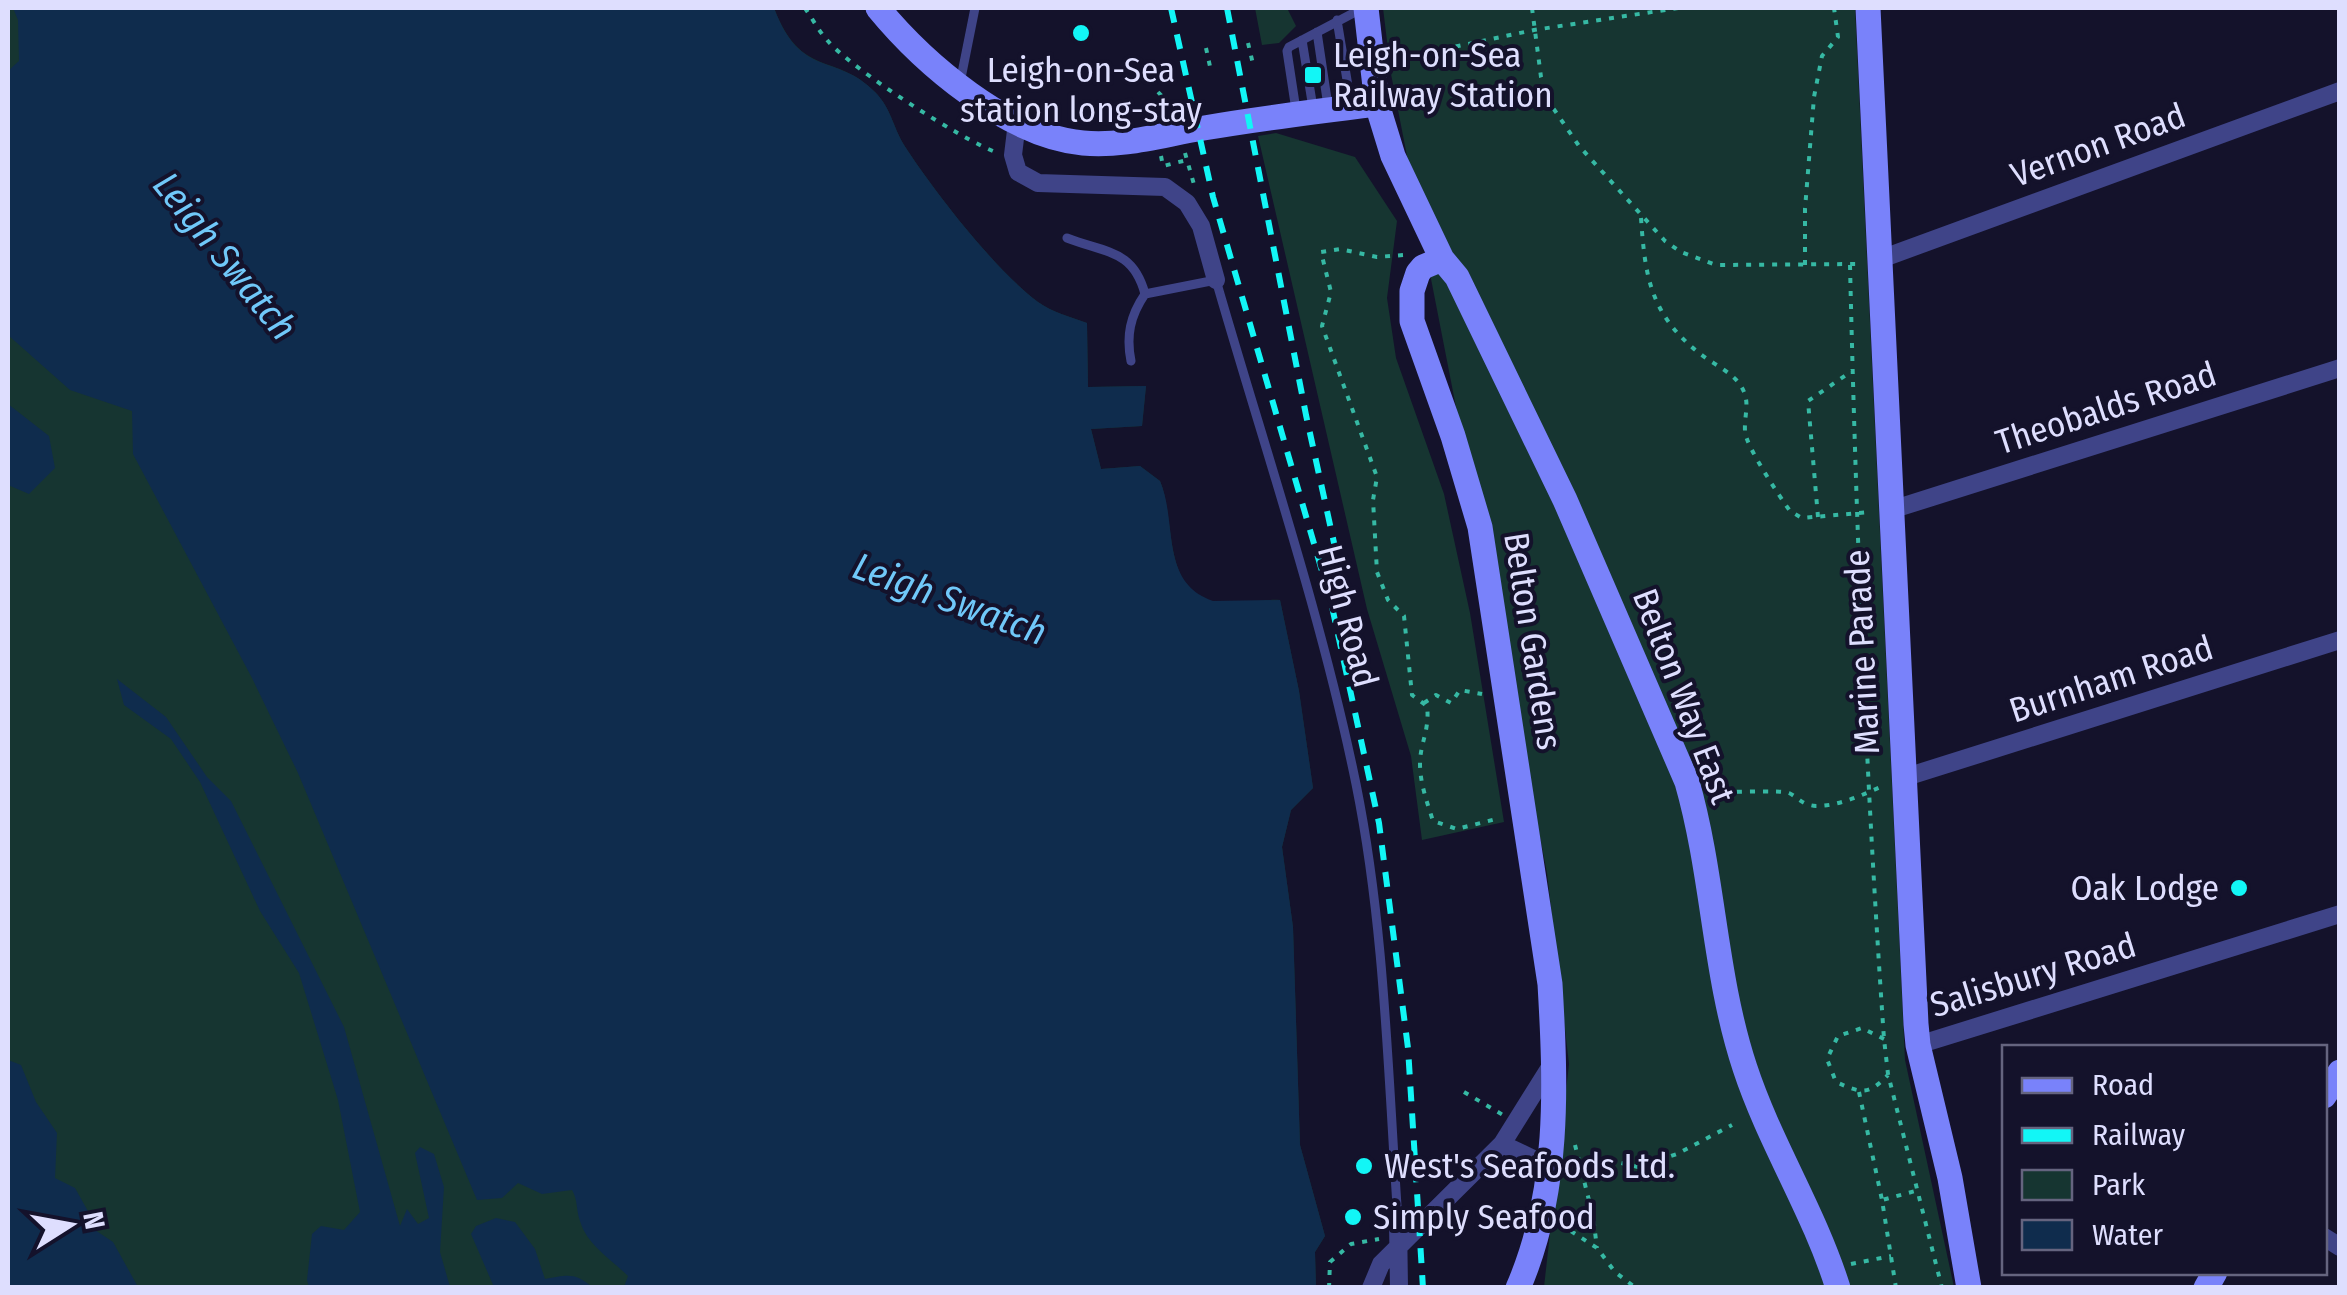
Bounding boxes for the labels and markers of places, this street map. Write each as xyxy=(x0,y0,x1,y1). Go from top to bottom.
marker: Leigh-on-Sea station long-stay xyxy=(1070,22,1092,44)
place label: Leigh-on-Sea Railway Station xyxy=(1333,34,1553,116)
place label: Leigh-on-Sea station long-stay xyxy=(960,49,1202,131)
marker: Leigh-on-Sea Railway Station xyxy=(1302,64,1324,86)
place label: Oak Lodge xyxy=(2071,867,2219,909)
marker: Oak Lodge xyxy=(2228,877,2250,899)
place label: West's Seafoods Ltd. xyxy=(1384,1145,1675,1187)
marker: West's Seafoods Ltd. xyxy=(1353,1155,1375,1177)
place label: Simply Seafood xyxy=(1373,1196,1595,1238)
marker: Simply Seafood xyxy=(1342,1206,1364,1228)

